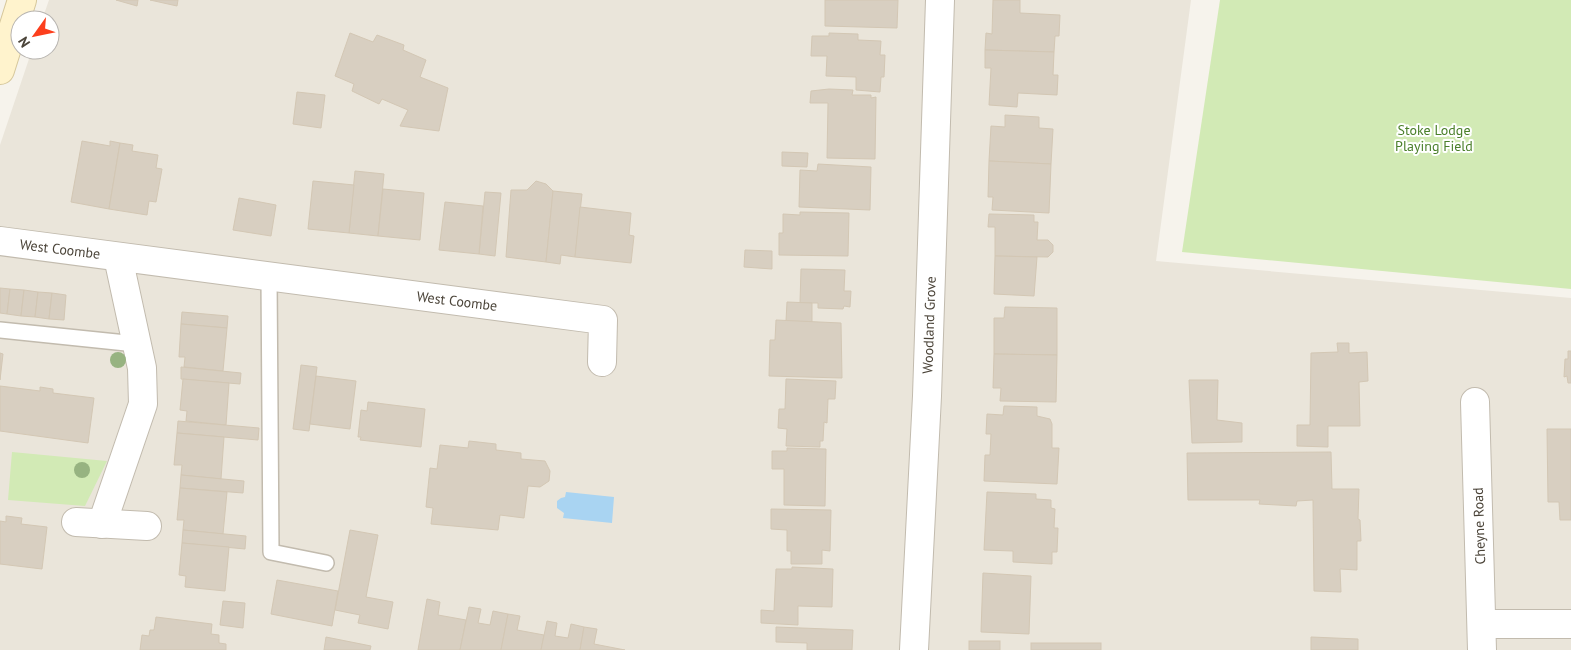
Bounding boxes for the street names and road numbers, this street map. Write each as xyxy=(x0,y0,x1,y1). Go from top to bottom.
street label: West Coombe xyxy=(19,235,101,263)
street label: Woodland Grove xyxy=(918,276,940,374)
street label: West Coombe xyxy=(416,287,498,315)
street label: Cheyne Road xyxy=(1469,487,1489,565)

